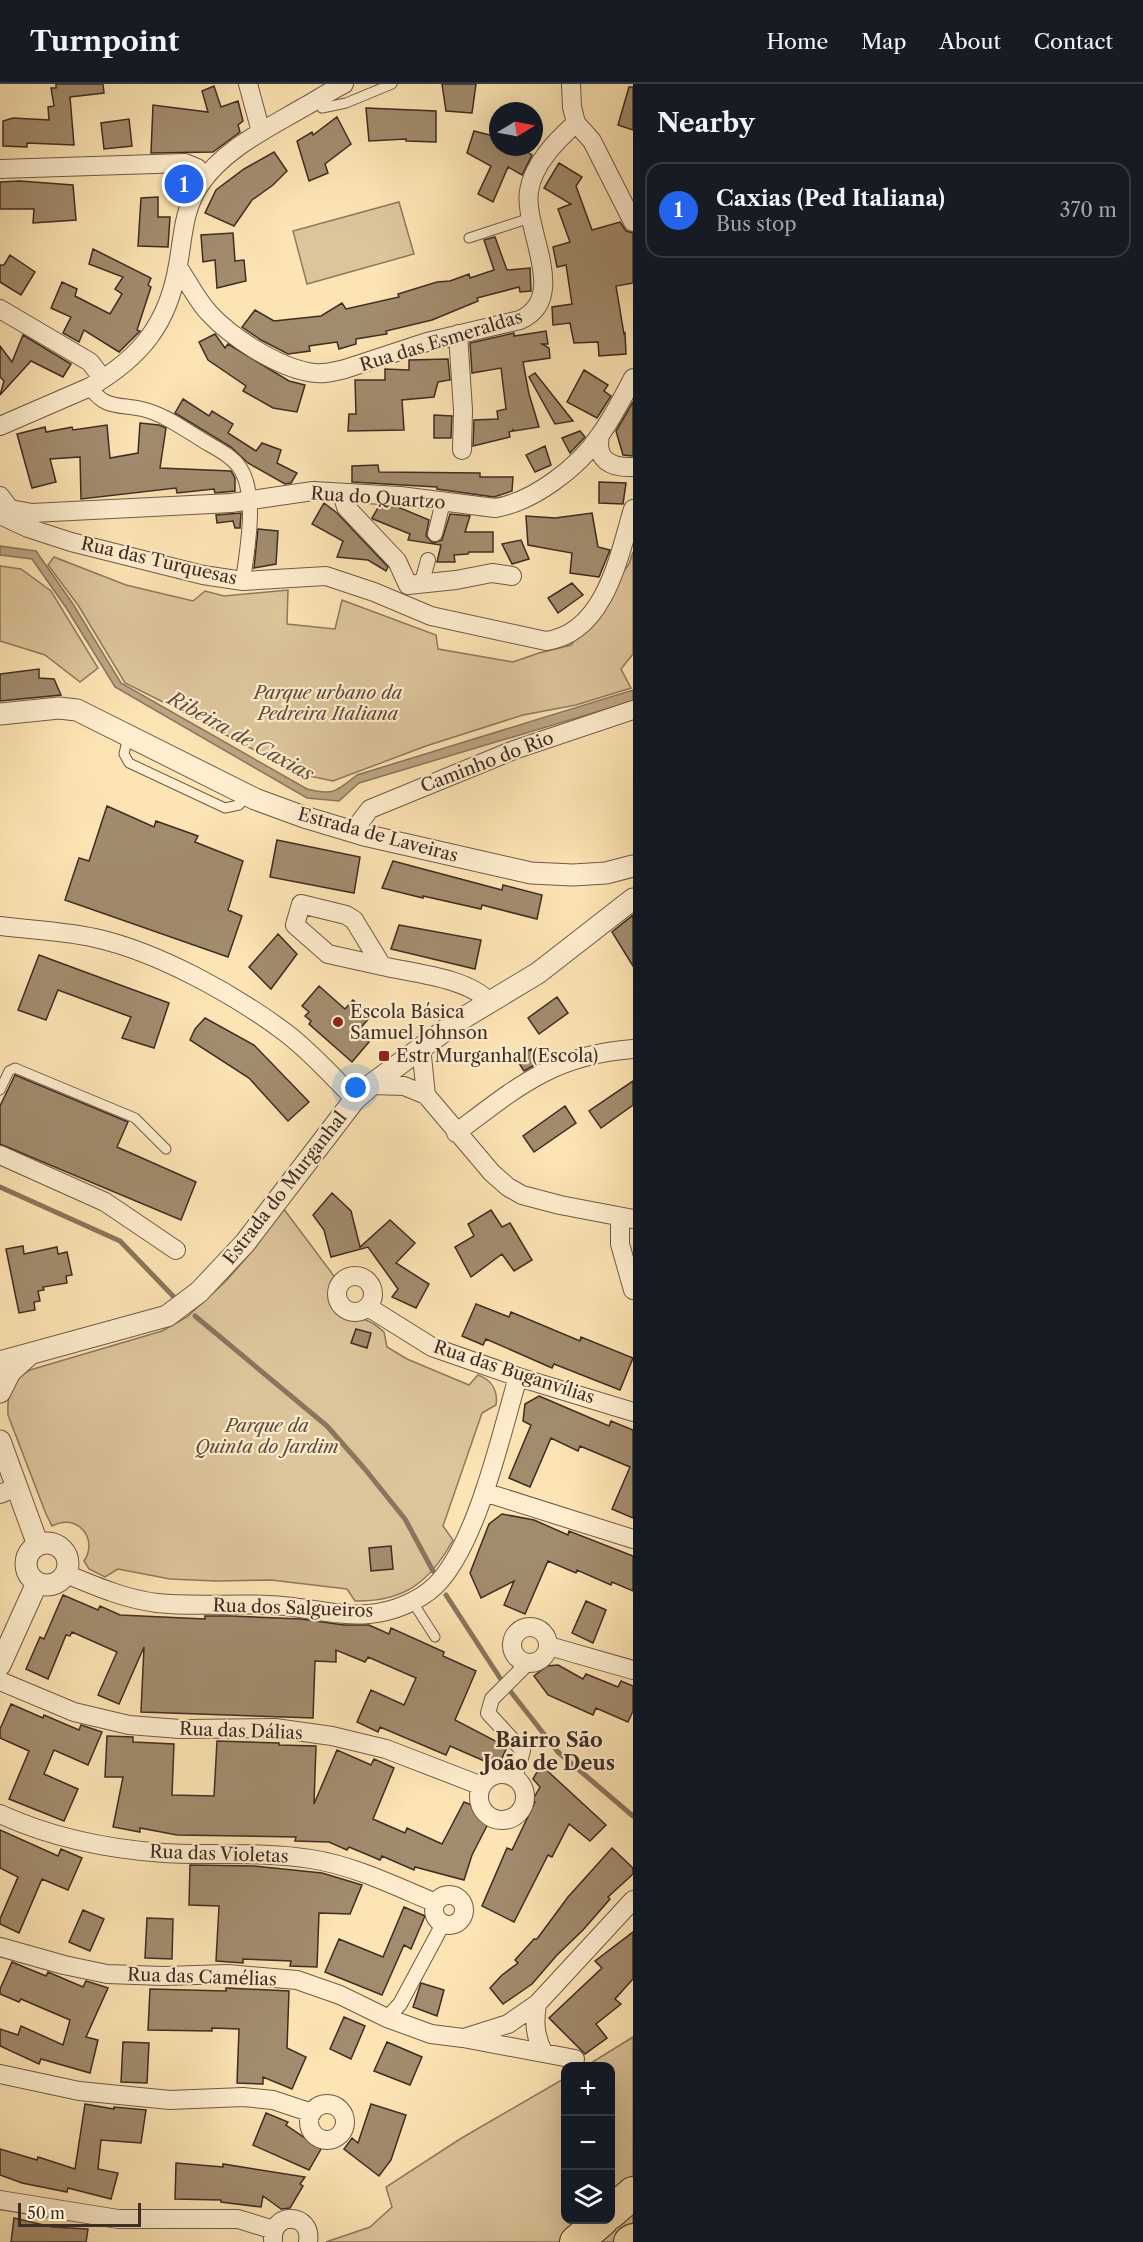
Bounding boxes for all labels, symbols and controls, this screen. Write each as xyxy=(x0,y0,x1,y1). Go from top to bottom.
text: Turnpoint xyxy=(30,24,179,58)
text: Home xyxy=(767,29,828,54)
text: Map xyxy=(861,29,906,54)
text: About xyxy=(939,29,1001,54)
text: Contact xyxy=(1034,29,1113,54)
north arrow xyxy=(489,102,543,156)
text: Nearby xyxy=(657,107,755,139)
pin: 1 xyxy=(164,162,204,206)
text: Caxias (Ped Italiana) xyxy=(716,185,945,212)
text: 1 xyxy=(674,198,683,222)
text: 370 m xyxy=(1060,198,1117,222)
text: Bus stop xyxy=(716,212,797,236)
street label: Rua das Esmeraldas xyxy=(357,306,525,376)
street label: Rua do Quartzo xyxy=(310,482,446,514)
street label: Rua das Turquesas xyxy=(79,532,239,590)
park label: Parque urbano da Pedreira Italiana xyxy=(252,682,403,725)
water label: Ribeira de Caxias xyxy=(162,685,318,786)
street label: Caminho do Rio xyxy=(417,727,557,797)
street label: Estrada de Laveiras xyxy=(296,803,460,867)
place label: Escola Básica Samuel Johnson xyxy=(350,1001,488,1044)
marker: Escola Básica Samuel Johnson xyxy=(331,1015,345,1029)
place label: Estr Murganhal (Escola) xyxy=(396,1045,598,1067)
marker: Estr Murganhal (Escola) xyxy=(377,1049,391,1063)
your location xyxy=(341,1073,370,1102)
street label: Estrada do Murganhal xyxy=(218,1107,352,1269)
street label: Rua das Buganvílias xyxy=(431,1336,597,1408)
park label: Parque da Quinta do Jardim xyxy=(195,1415,339,1458)
street label: Rua dos Salgueiros xyxy=(212,1594,374,1622)
street label: Rua das Dálias xyxy=(179,1718,303,1744)
district label: Bairro São João de Deus xyxy=(479,1728,615,1775)
street label: Rua das Violetas xyxy=(149,1841,289,1867)
street label: Rua das Camélias xyxy=(127,1963,277,1991)
map controls xyxy=(561,2062,615,2224)
button: + xyxy=(561,2062,615,2116)
button: − xyxy=(561,2116,615,2170)
button: layers xyxy=(561,2170,615,2224)
scale bar xyxy=(18,2200,141,2228)
text: 50 m xyxy=(27,2203,65,2223)

